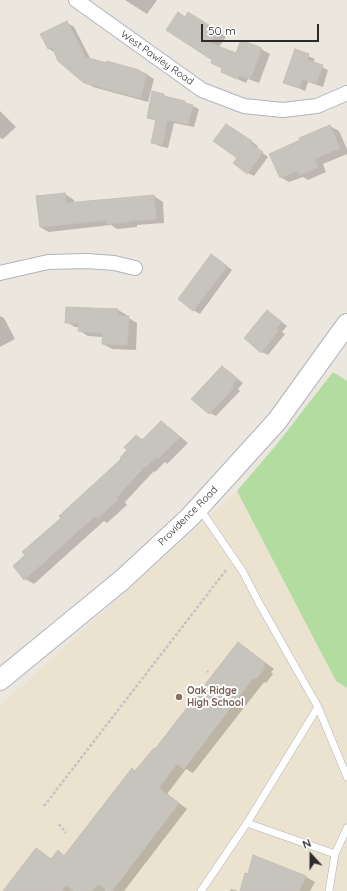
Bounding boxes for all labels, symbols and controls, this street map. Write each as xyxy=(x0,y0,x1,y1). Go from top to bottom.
scale bar xyxy=(203,16,321,42)
text: 50 m xyxy=(208,23,236,38)
street label: West Pawley Road xyxy=(118,28,196,88)
street label: Providence Road xyxy=(156,484,220,548)
place label: Oak Ridge High School xyxy=(187,685,244,708)
marker: Oak Ridge High School xyxy=(174,692,184,702)
north arrow xyxy=(291,835,331,875)
text: N xyxy=(300,836,313,852)

